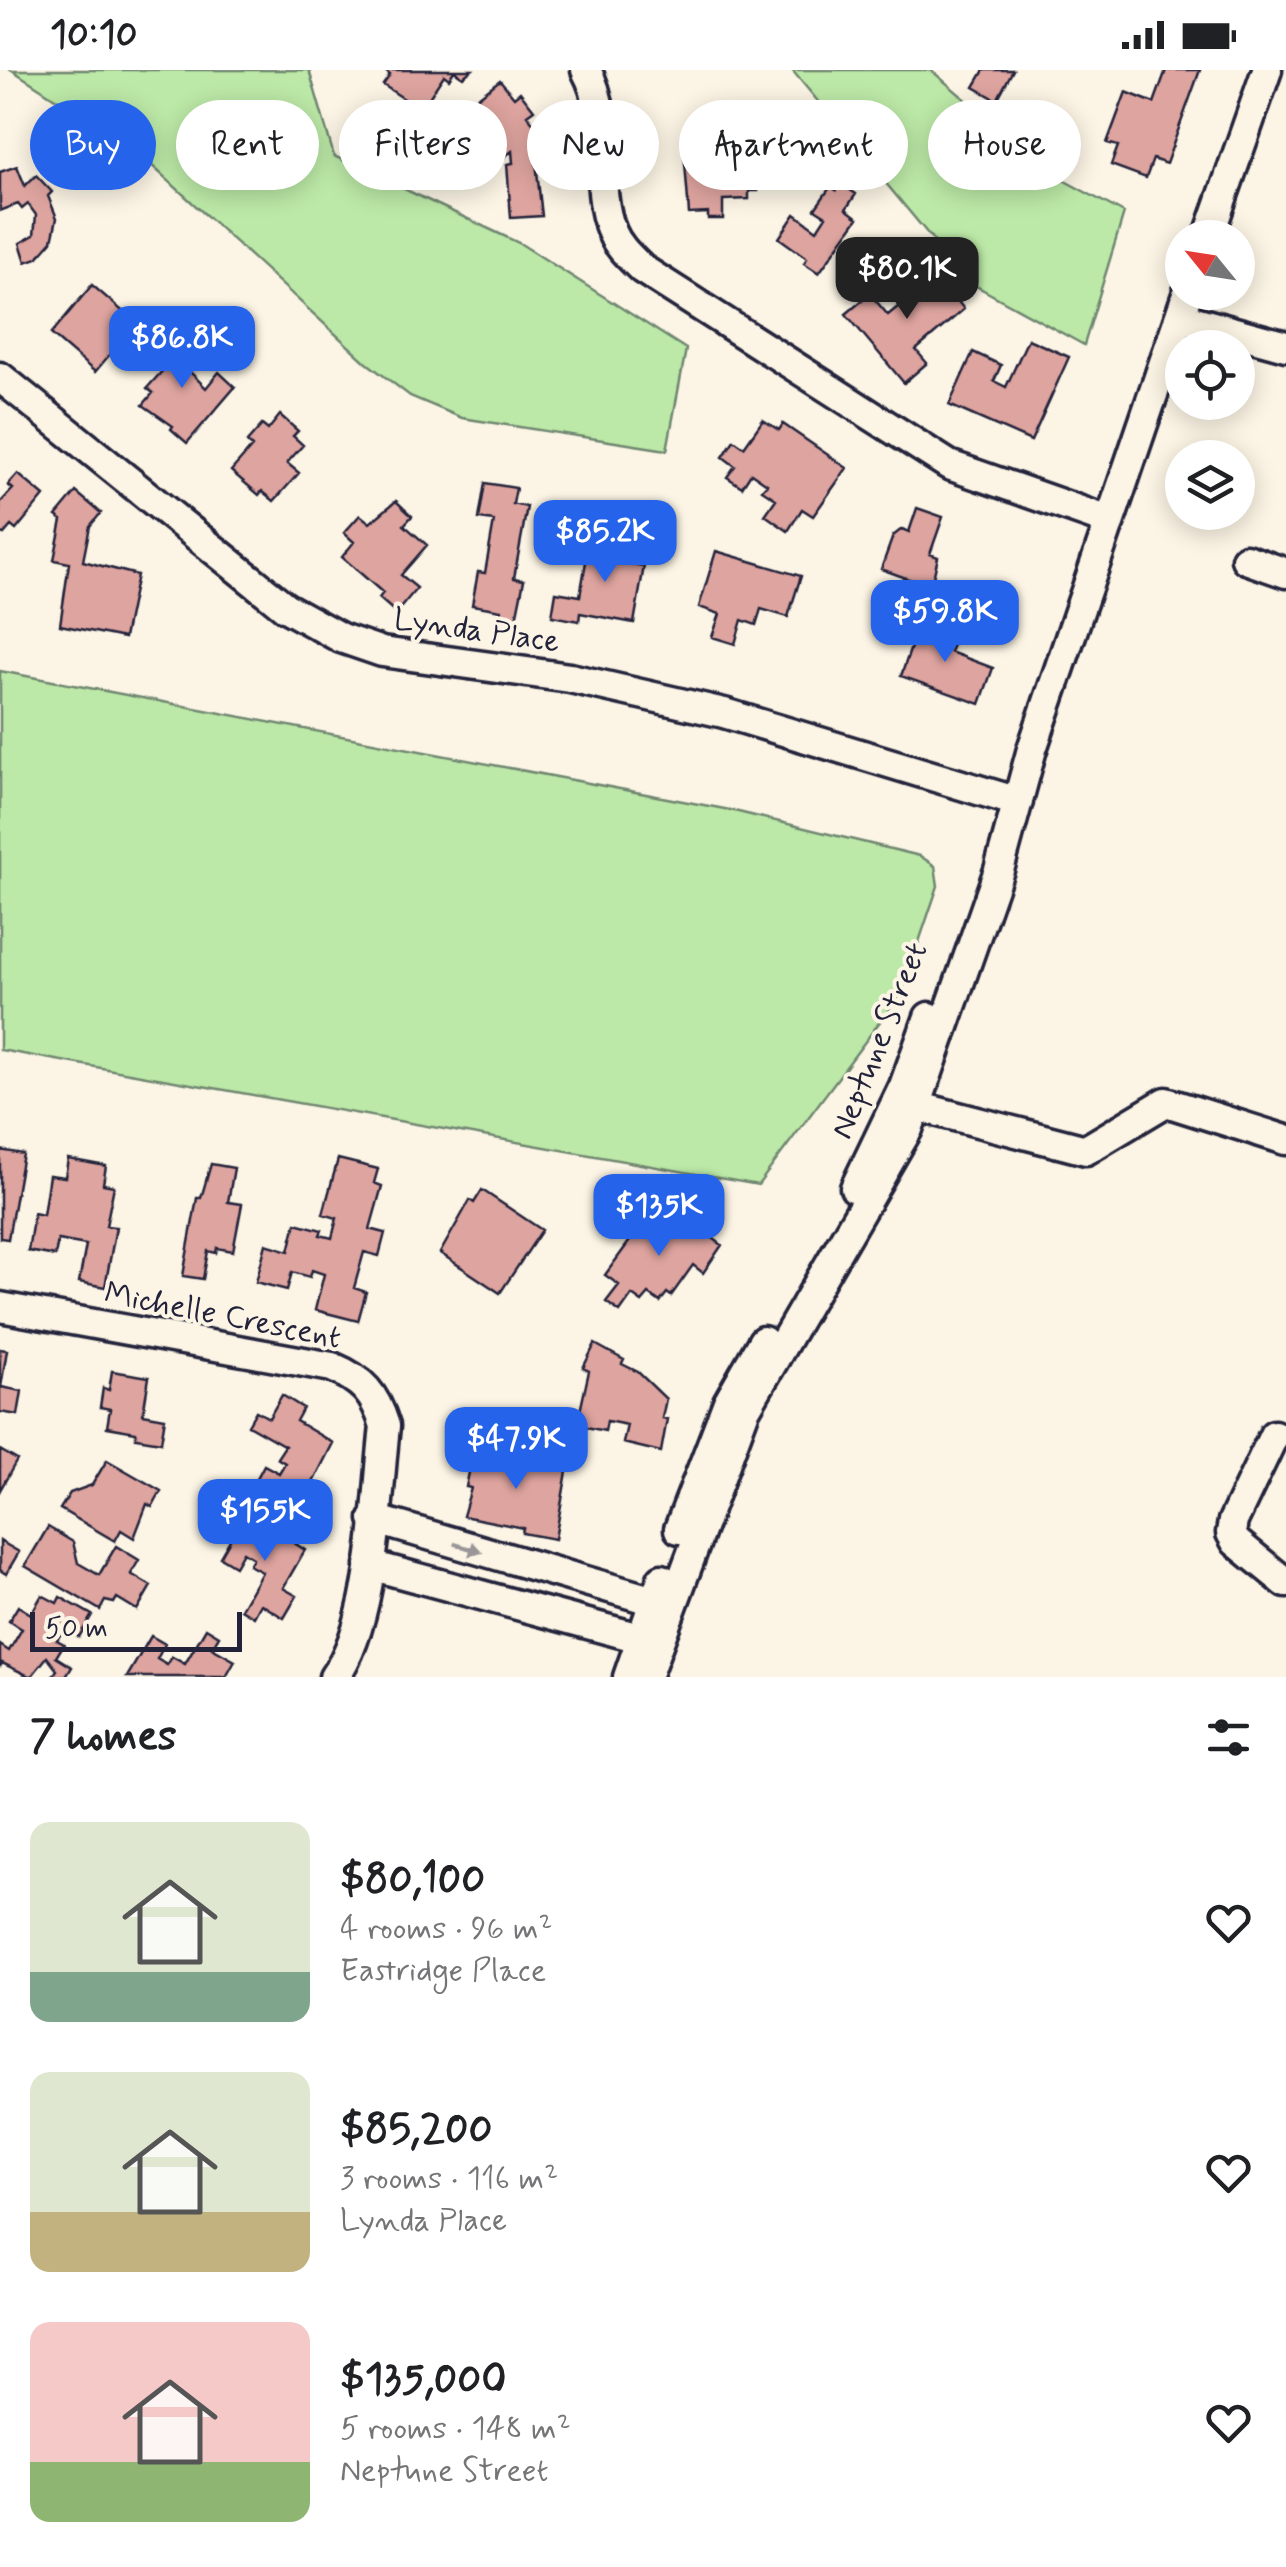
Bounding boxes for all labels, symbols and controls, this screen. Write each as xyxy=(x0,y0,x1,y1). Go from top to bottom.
text: 10:10 xyxy=(50,11,138,60)
chip: Buy xyxy=(30,100,156,190)
chip: Rent xyxy=(176,100,319,190)
chip: Filters xyxy=(339,100,507,190)
chip: New xyxy=(527,100,659,190)
chip: Apartment xyxy=(679,100,908,190)
chip: House xyxy=(928,100,1081,190)
north arrow xyxy=(1165,220,1255,310)
map controls xyxy=(1165,220,1255,530)
pin: $80.1K xyxy=(826,237,988,322)
text: $80.1K xyxy=(858,248,956,290)
pin: $86.8K xyxy=(101,306,263,391)
text: $86.8K xyxy=(131,317,233,359)
button: locate xyxy=(1165,330,1255,420)
button: layers xyxy=(1165,440,1255,530)
pin: $85.2K xyxy=(524,500,686,585)
text: $85.2K xyxy=(556,511,654,553)
pin: $59.8K xyxy=(864,580,1026,665)
text: $59.8K xyxy=(893,591,997,633)
street label: Lynda Place xyxy=(391,599,562,663)
street label: Neptune Street xyxy=(821,936,938,1145)
pin: $135K xyxy=(589,1174,729,1259)
text: $135K xyxy=(615,1185,703,1227)
street label: Michelle Crescent xyxy=(101,1272,344,1359)
pin: $47.9K xyxy=(435,1407,597,1492)
text: $47.9K xyxy=(467,1418,565,1460)
pin: $155K xyxy=(195,1479,335,1564)
text: $155K xyxy=(220,1490,310,1532)
one-way arrow xyxy=(453,1541,483,1556)
scale bar xyxy=(30,1607,242,1652)
text: 50 m xyxy=(45,1611,108,1648)
text: 7 homes xyxy=(30,1710,177,1765)
icon: filters xyxy=(1201,1710,1256,1765)
text: $80,100 xyxy=(340,1853,485,1908)
icon: home xyxy=(110,1862,230,1982)
icon: heart xyxy=(1201,1895,1256,1950)
text: 4 rooms · 96 m² xyxy=(340,1908,553,1950)
text: Eastridge Place xyxy=(340,1950,546,1992)
text: $85,200 xyxy=(340,2103,492,2158)
icon: home xyxy=(110,2112,230,2232)
icon: heart xyxy=(1201,2145,1256,2200)
text: 3 rooms · 116 m² xyxy=(340,2158,558,2200)
text: Lynda Place xyxy=(340,2200,507,2242)
text: $135,000 xyxy=(340,2353,506,2408)
icon: home xyxy=(110,2362,230,2482)
icon: heart xyxy=(1201,2395,1256,2450)
text: 5 rooms · 148 m² xyxy=(340,2408,571,2450)
text: Neptune Street xyxy=(340,2450,548,2492)

